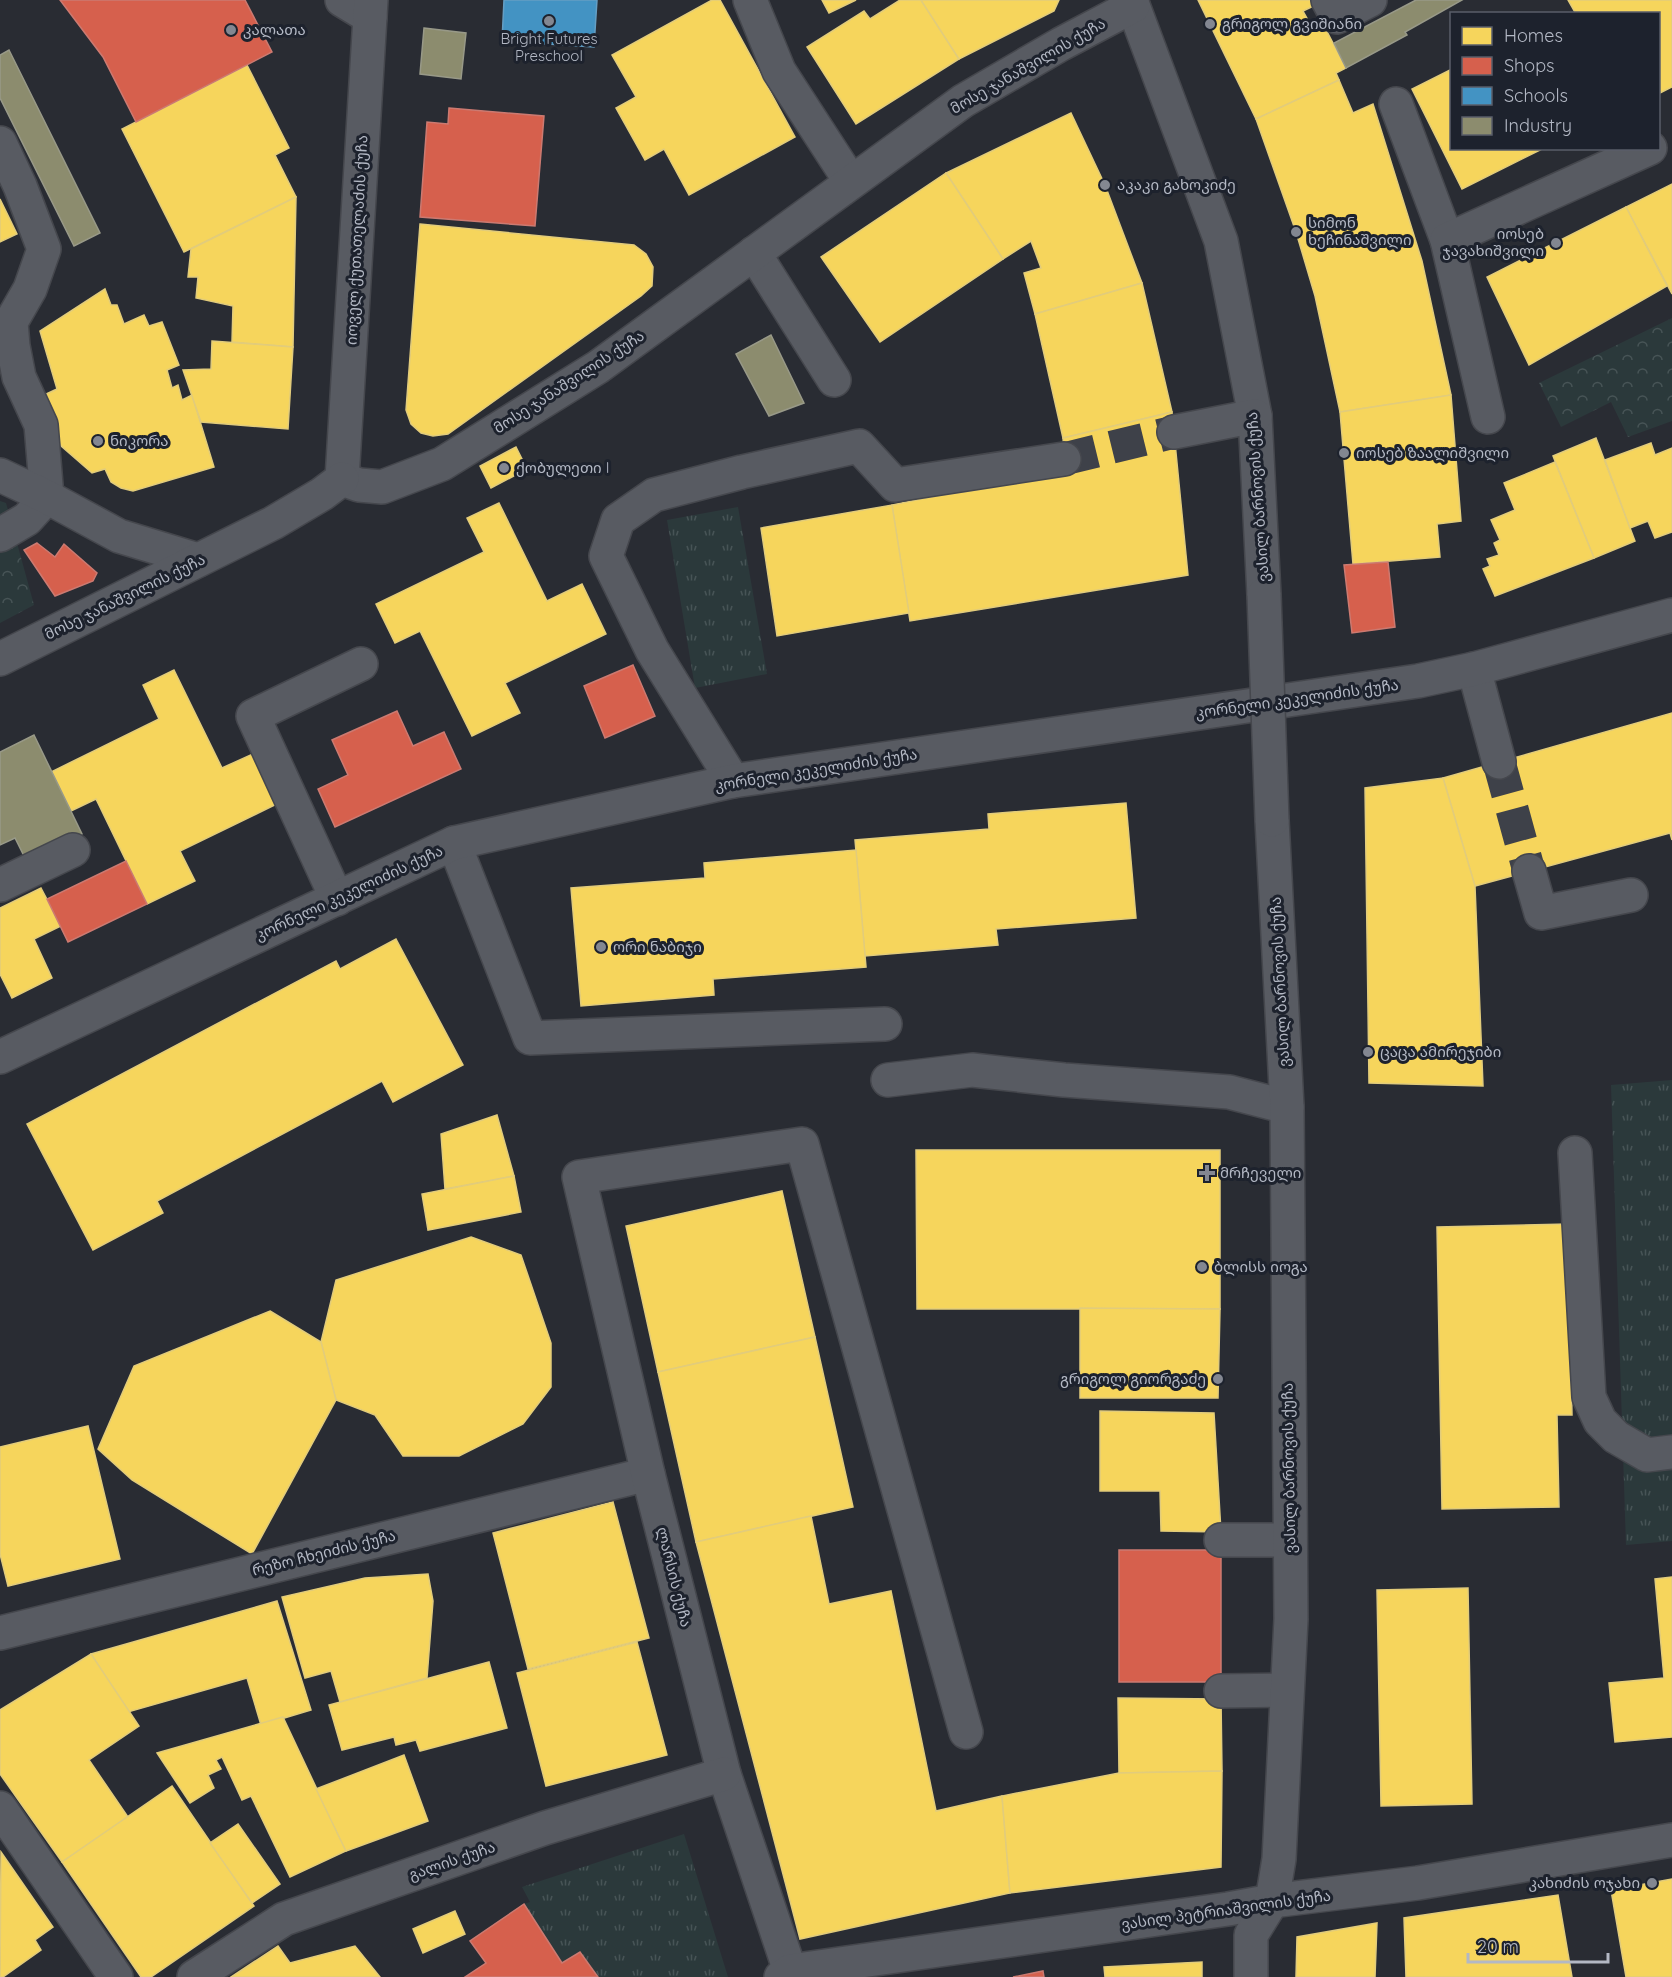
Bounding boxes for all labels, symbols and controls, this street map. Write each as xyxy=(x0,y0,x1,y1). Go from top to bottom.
legend xyxy=(1450,12,1660,150)
street label: მოსე ჯანაშვილის ქუჩა xyxy=(947,13,1109,118)
marker: Bright Futures Preschool xyxy=(542,14,556,28)
place label: გრიგოლ გვიშიანი xyxy=(1222,14,1362,33)
marker: გრიგოლ გვიშიანი xyxy=(1203,17,1217,31)
place label: კალათა xyxy=(243,20,306,39)
marker: კალათა xyxy=(224,23,238,37)
text: Homes xyxy=(1504,24,1563,47)
place label: Bright Futures Preschool xyxy=(500,29,598,65)
text: Shops xyxy=(1504,54,1555,77)
text: Schools xyxy=(1504,84,1568,107)
text: Industry xyxy=(1504,114,1572,137)
street label: იოველ ქუთათელაძის ქუჩა xyxy=(342,135,371,345)
place label: აკაკი გახოკიძე xyxy=(1117,175,1236,194)
marker: აკაკი გახოკიძე xyxy=(1098,178,1112,192)
place label: სიმონ ხეჩინაშვილი xyxy=(1308,213,1412,249)
place label: იოსებ ჯავახიშვილი xyxy=(1442,224,1544,260)
marker: სიმონ ხეჩინაშვილი xyxy=(1289,225,1303,239)
marker: იოსებ ჯავახიშვილი xyxy=(1549,236,1563,250)
street label: მოსე ჯანაშვილის ქუჩა xyxy=(490,326,648,437)
street label: ვასილ ბარნოვის ქუჩა xyxy=(1242,411,1273,583)
place label: ნიკორა xyxy=(110,431,169,450)
marker: ნიკორა xyxy=(91,434,105,448)
place label: იოსებ ზაალიშვილი xyxy=(1356,443,1509,462)
marker: იოსებ ზაალიშვილი xyxy=(1337,446,1351,460)
place label: ქობულეთი I xyxy=(516,458,610,477)
marker: ქობულეთი I xyxy=(497,461,511,475)
street label: მოსე ჯანაშვილის ქუჩა xyxy=(42,549,208,644)
street label: კორნელი კეკელიძის ქუჩა xyxy=(1194,675,1400,722)
street label: კორნელი კეკელიძის ქუჩა xyxy=(713,744,919,795)
street label: კორნელი კეკელიძის ქუჩა xyxy=(252,841,446,944)
street label: ვასილ ბარნოვის ქუჩა xyxy=(1266,896,1293,1068)
place label: ორი ნაბიჯი xyxy=(613,937,702,956)
marker: ორი ნაბიჯი xyxy=(594,940,608,954)
place label: ცაცა ამირეჯიბი xyxy=(1380,1042,1501,1061)
marker: ცაცა ამირეჯიბი xyxy=(1361,1045,1375,1059)
place label: მრჩეველი xyxy=(1220,1163,1301,1182)
marker: მრჩეველი xyxy=(1198,1164,1216,1182)
place label: ბლისს იოგა xyxy=(1214,1257,1308,1276)
marker: ბლისს იოგა xyxy=(1195,1260,1209,1274)
place label: გრიგოლ გიორგაძე xyxy=(1060,1369,1206,1388)
marker: გრიგოლ გიორგაძე xyxy=(1211,1372,1225,1386)
street label: ვასილ ბარნოვის ქუჩა xyxy=(1278,1383,1299,1553)
street label: რეზო ჩხეიძის ქუჩა xyxy=(250,1525,398,1580)
street label: ლარსის ქუჩა xyxy=(653,1525,696,1629)
street label: გალის ქუჩა xyxy=(406,1837,497,1884)
place label: კახიძის ოჯახი xyxy=(1528,1873,1640,1892)
marker: კახიძის ოჯახი xyxy=(1645,1876,1659,1890)
street label: ვასილ პეტრიაშვილის ქუჩა xyxy=(1120,1885,1332,1934)
scale bar xyxy=(1468,1926,1608,1964)
text: 20 m xyxy=(1477,1935,1519,1958)

